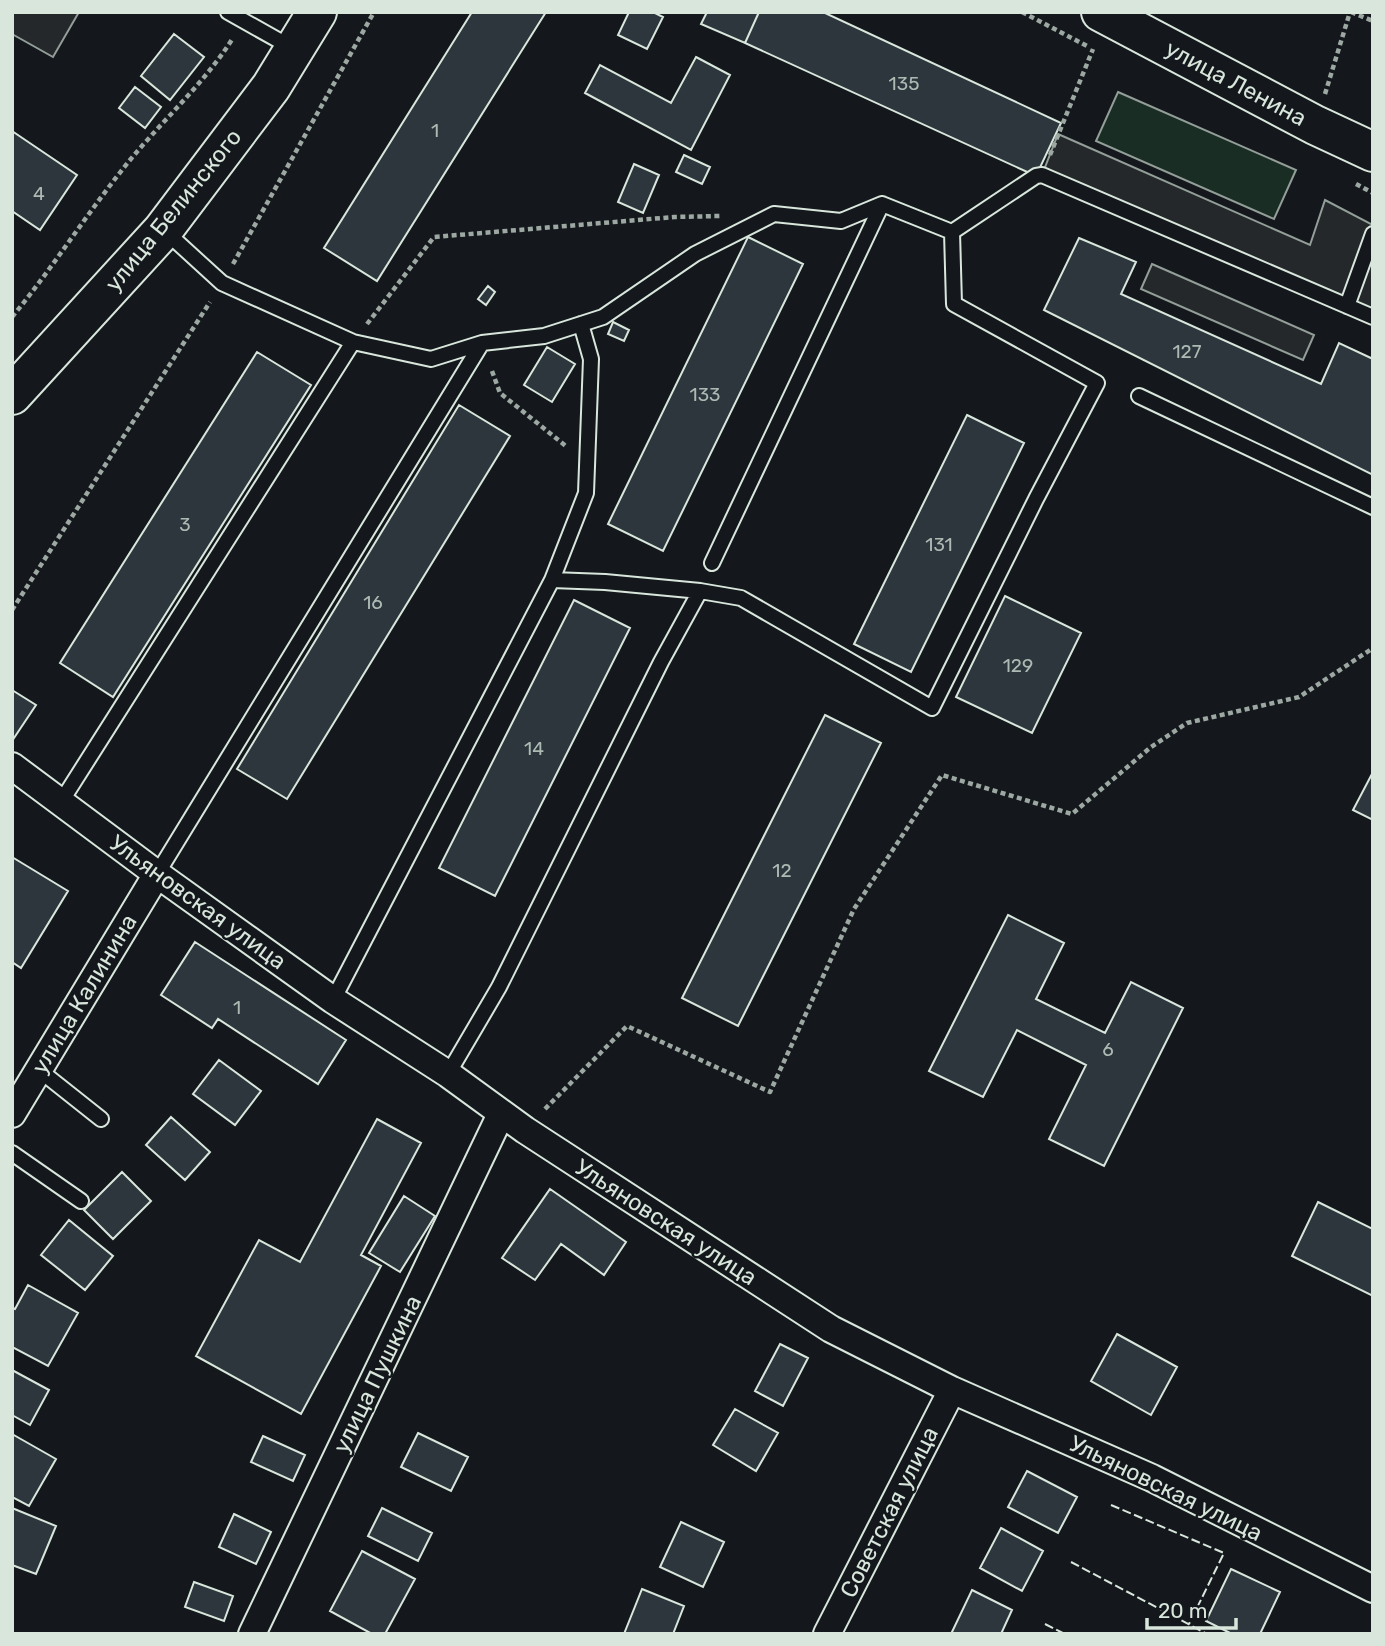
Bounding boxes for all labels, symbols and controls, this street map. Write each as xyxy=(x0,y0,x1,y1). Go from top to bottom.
street label: улица Ленина xyxy=(1161,34,1311,132)
house number: 135 xyxy=(889,72,919,95)
house number: 1 xyxy=(431,119,439,142)
street label: улица Белинского xyxy=(99,123,247,297)
house number: 4 xyxy=(33,182,45,205)
house number: 127 xyxy=(1172,340,1202,363)
house number: 133 xyxy=(690,383,720,406)
house number: 3 xyxy=(179,513,191,536)
house number: 131 xyxy=(925,533,953,556)
house number: 16 xyxy=(363,591,383,614)
house number: 129 xyxy=(1003,654,1033,677)
house number: 14 xyxy=(524,737,544,760)
street label: Ульяновская улица xyxy=(104,829,292,975)
house number: 12 xyxy=(772,859,792,882)
street label: улица Калинина xyxy=(25,909,143,1079)
house number: 1 xyxy=(233,996,241,1019)
house number: 6 xyxy=(1102,1038,1114,1061)
street label: Ульяновская улица xyxy=(570,1153,762,1291)
street label: улица Пушкина xyxy=(327,1291,427,1457)
street label: Советская улица xyxy=(834,1422,944,1602)
street label: Ульяновская улица xyxy=(1065,1429,1267,1547)
scale bar xyxy=(1147,1586,1236,1630)
text: 20 m xyxy=(1158,1598,1207,1623)

